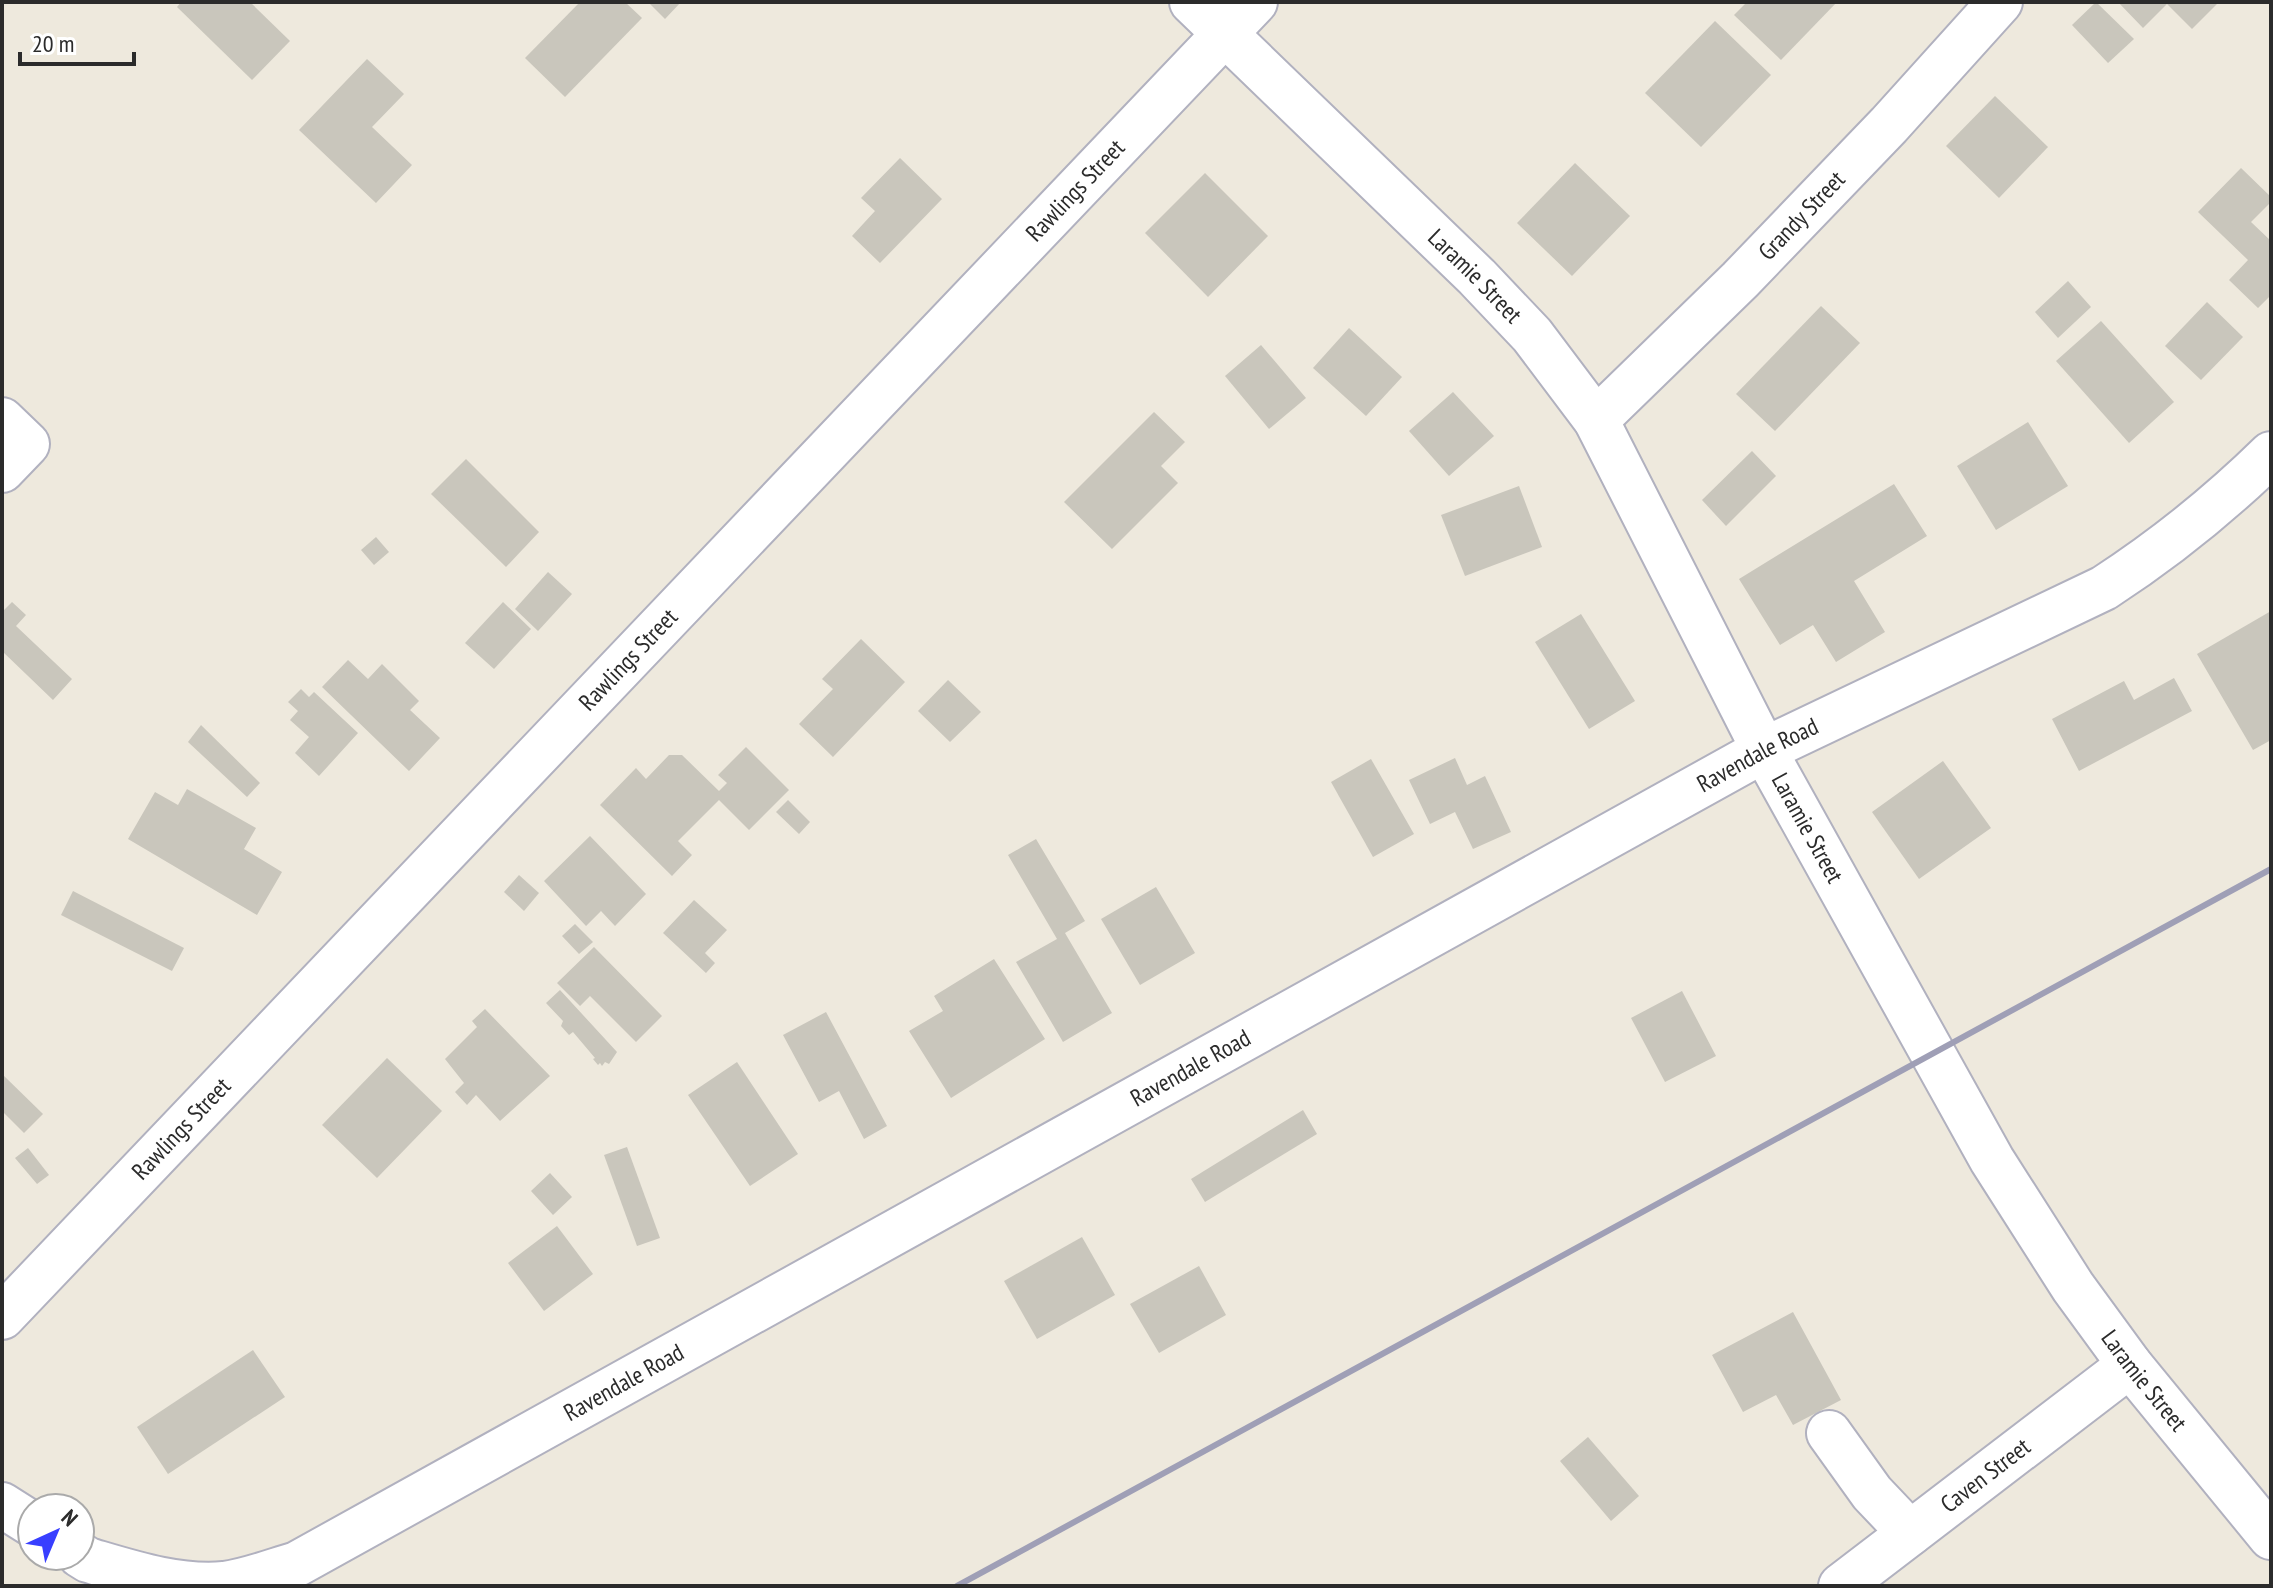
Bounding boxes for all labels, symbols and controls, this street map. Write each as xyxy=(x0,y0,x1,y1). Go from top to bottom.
scale bar xyxy=(20,16,134,66)
text: 20 m xyxy=(32,28,74,59)
street label: Rawlings Street xyxy=(1019,132,1131,248)
street label: Grandy Street xyxy=(1751,164,1852,267)
street label: Laramie Street xyxy=(1422,222,1529,330)
street label: Rawlings Street xyxy=(572,601,684,717)
street label: Ravendale Road xyxy=(1691,710,1823,799)
street label: Laramie Street xyxy=(1765,767,1851,889)
street label: Ravendale Road xyxy=(1125,1022,1256,1113)
street label: Rawlings Street xyxy=(125,1070,237,1186)
street label: Laramie Street xyxy=(2095,1324,2194,1438)
street label: Ravendale Road xyxy=(558,1336,689,1428)
street label: Caven Street xyxy=(1934,1431,2037,1519)
north arrow xyxy=(16,1492,96,1572)
text: N xyxy=(56,1503,84,1532)

